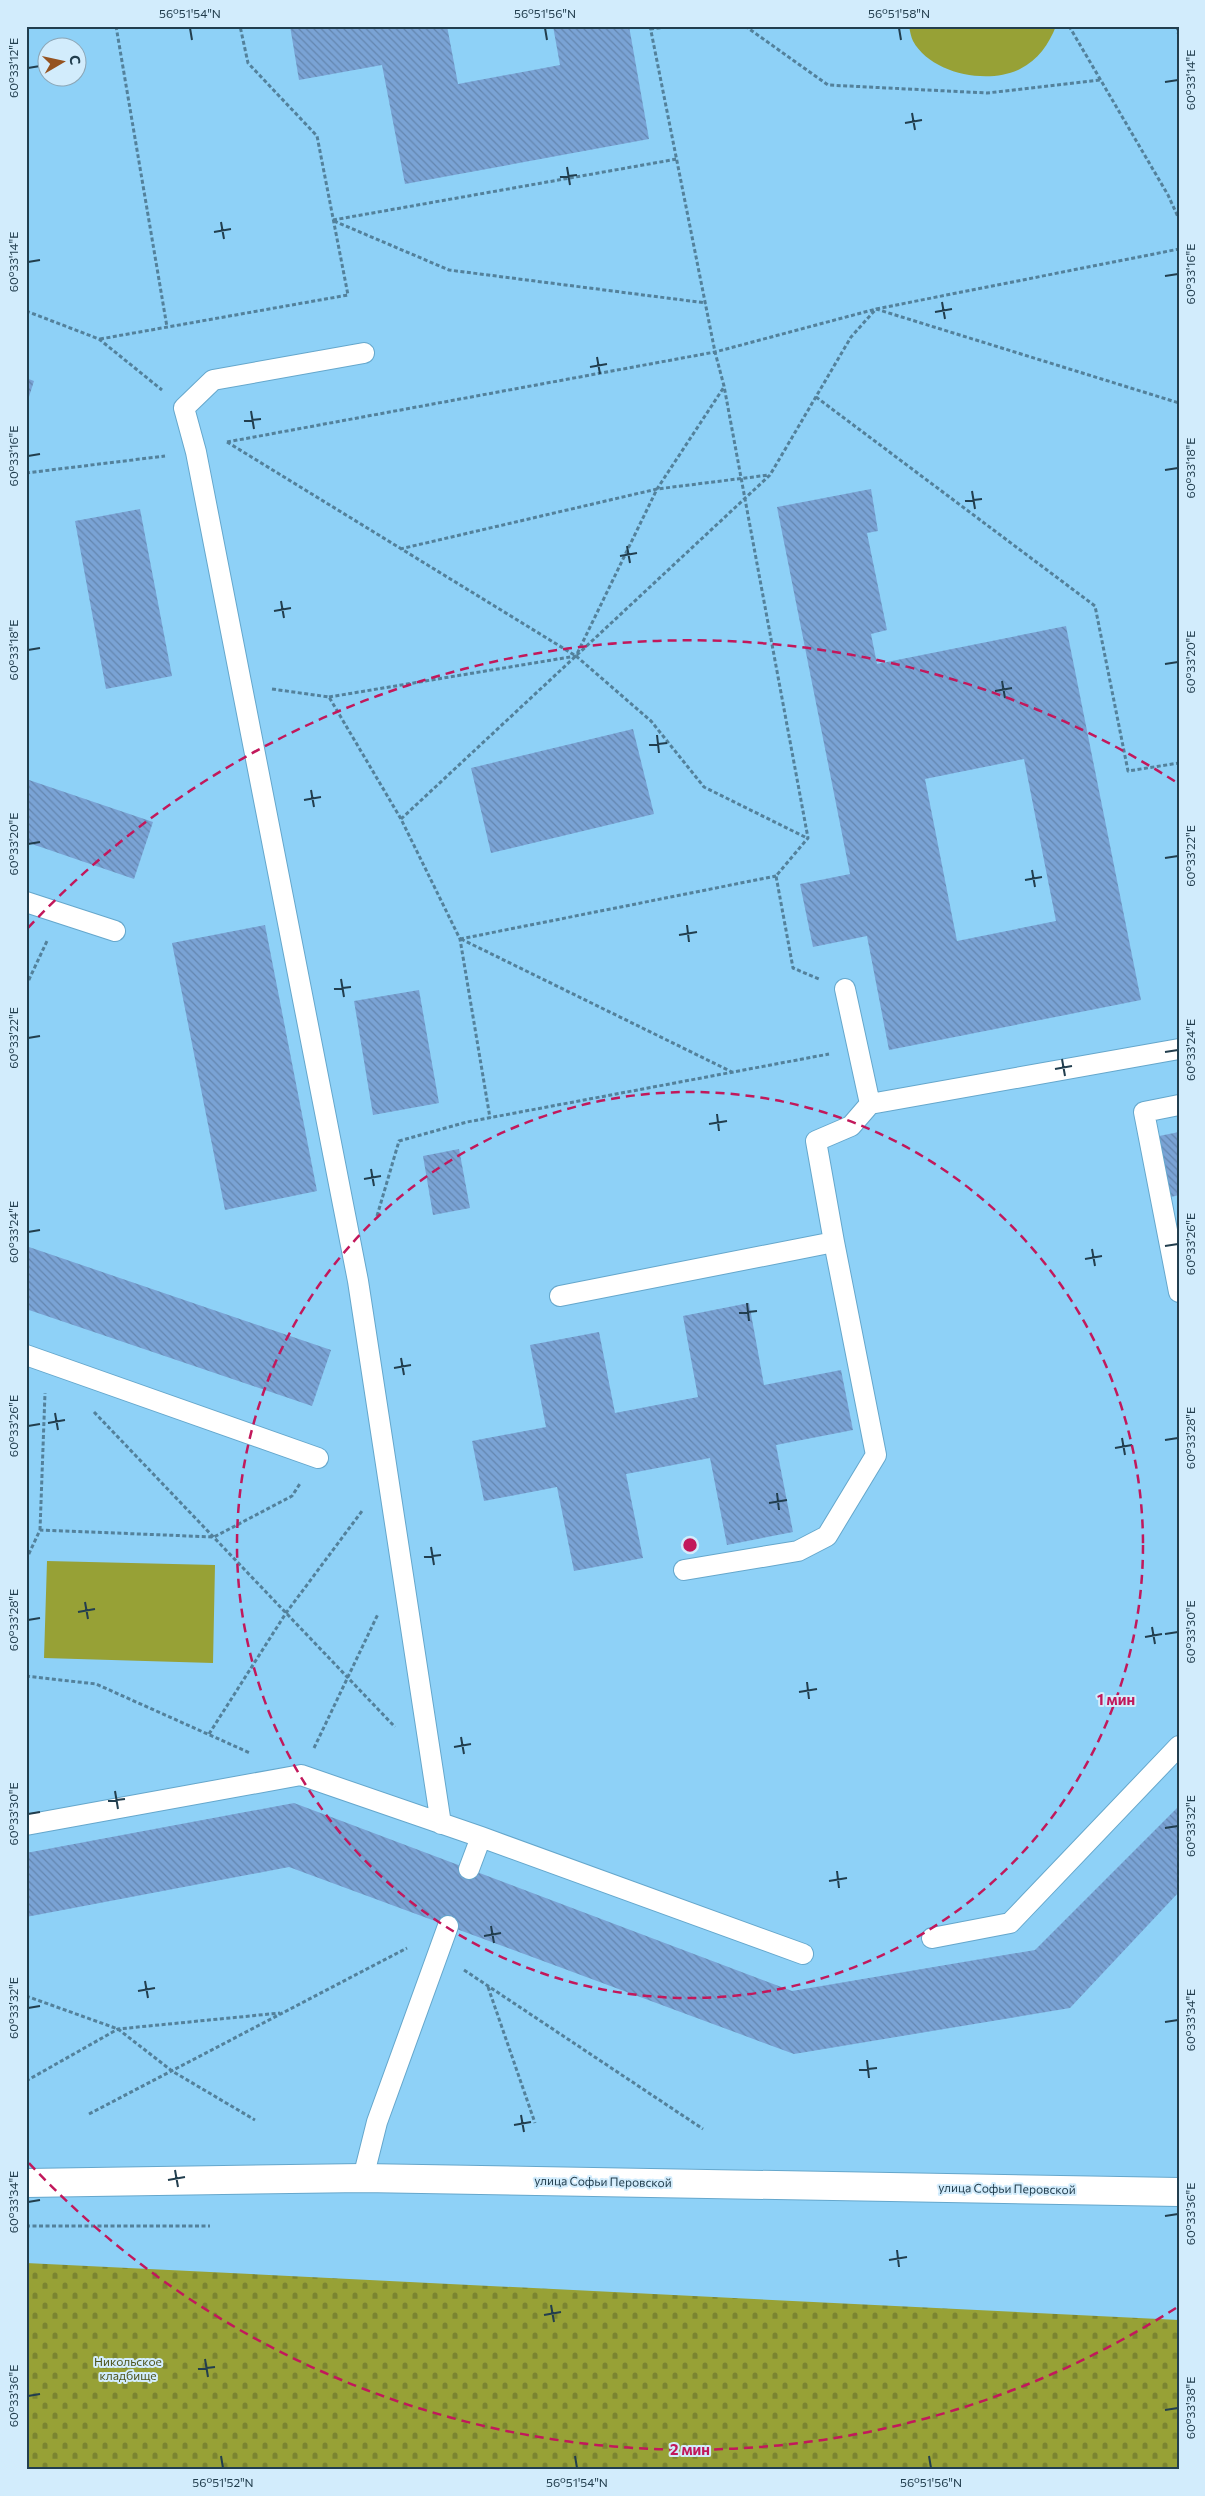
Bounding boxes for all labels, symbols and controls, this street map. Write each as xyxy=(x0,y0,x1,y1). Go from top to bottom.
text: 56°51'54"N xyxy=(159,6,221,20)
text: 56°51'56"N xyxy=(514,6,576,20)
text: 56°51'58"N xyxy=(868,6,930,20)
text: 60°33'12"E xyxy=(6,38,20,98)
north arrow xyxy=(38,38,88,88)
text: 60°33'14"E xyxy=(1183,50,1197,110)
text: С xyxy=(66,54,84,66)
text: 60°33'14"E xyxy=(6,232,20,292)
text: 60°33'16"E xyxy=(1183,244,1197,304)
text: 60°33'16"E xyxy=(6,426,20,486)
text: 60°33'18"E xyxy=(1183,438,1197,498)
text: 60°33'18"E xyxy=(6,620,20,680)
text: 60°33'20"E xyxy=(1183,631,1197,693)
text: 60°33'20"E xyxy=(6,813,20,875)
text: 60°33'22"E xyxy=(1183,825,1197,887)
text: 60°33'22"E xyxy=(6,1007,20,1069)
text: 60°33'24"E xyxy=(1183,1019,1197,1081)
text: 60°33'24"E xyxy=(6,1201,20,1263)
text: 60°33'26"E xyxy=(1183,1213,1197,1275)
text: 60°33'26"E xyxy=(6,1395,20,1457)
text: 60°33'28"E xyxy=(1183,1407,1197,1469)
centre of rings xyxy=(681,1536,699,1554)
text: 60°33'28"E xyxy=(6,1589,20,1651)
text: 60°33'30"E xyxy=(1183,1600,1197,1664)
text: 1 мин xyxy=(1097,1690,1135,1708)
text: 60°33'30"E xyxy=(6,1782,20,1846)
text: 60°33'32"E xyxy=(1183,1795,1197,1857)
text: 60°33'32"E xyxy=(6,1977,20,2039)
text: 60°33'34"E xyxy=(1183,1989,1197,2051)
text: 60°33'34"E xyxy=(6,2171,20,2233)
street label: улица Софьи Перовской xyxy=(534,2173,672,2189)
street label: улица Софьи Перовской xyxy=(938,2180,1076,2196)
text: 60°33'36"E xyxy=(1183,2183,1197,2245)
park label: Никольское кладбище xyxy=(94,2354,162,2382)
text: 60°33'36"E xyxy=(6,2365,20,2427)
text: 60°33'38"E xyxy=(1183,2377,1197,2439)
text: 2 мин xyxy=(670,2440,710,2458)
text: 56°51'52"N xyxy=(192,2475,254,2489)
text: 56°51'54"N xyxy=(546,2475,608,2489)
text: 56°51'56"N xyxy=(900,2475,962,2489)

